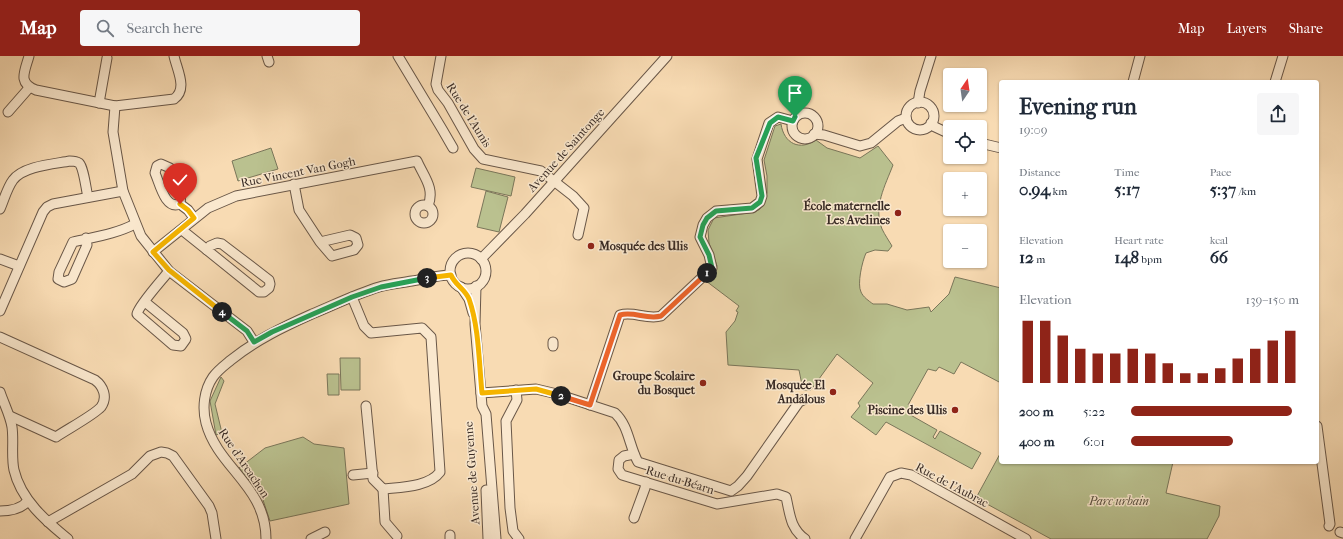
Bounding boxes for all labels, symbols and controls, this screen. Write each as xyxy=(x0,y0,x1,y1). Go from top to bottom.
search box xyxy=(80,10,360,46)
text: Map xyxy=(20,17,56,39)
icon: search xyxy=(94,17,116,39)
text: Search here xyxy=(126,19,203,37)
text: Map xyxy=(1178,20,1205,37)
text: Layers xyxy=(1227,20,1267,37)
text: Share xyxy=(1289,20,1323,37)
north arrow xyxy=(943,68,987,112)
map controls xyxy=(943,68,987,268)
pin xyxy=(778,76,812,117)
street label: Rue de l'Aunis xyxy=(444,80,495,150)
icon: arrive xyxy=(784,82,806,104)
button: share xyxy=(1257,93,1299,135)
text: Evening run xyxy=(1019,94,1137,120)
street label: Avenue de Saintonge xyxy=(524,105,607,196)
button: locate xyxy=(943,120,987,164)
text: 19:09 xyxy=(1019,122,1048,137)
street label: Rue Vincent Van Gogh xyxy=(239,154,357,190)
pin xyxy=(163,163,197,204)
text: Distance xyxy=(1019,166,1060,179)
text: Time xyxy=(1114,166,1139,179)
text: Pace xyxy=(1210,166,1232,179)
icon: check xyxy=(169,169,191,191)
button: + xyxy=(943,172,987,216)
text: 0.94 xyxy=(1019,179,1050,199)
text: 5:17 xyxy=(1114,179,1140,199)
text: 5:37 xyxy=(1210,179,1236,199)
text: km xyxy=(1050,185,1067,198)
text: /km xyxy=(1236,185,1256,198)
place label: École maternelle Les Avelines xyxy=(804,198,891,227)
marker: École maternelle Les Avelines xyxy=(893,208,903,218)
button: − xyxy=(943,224,987,268)
text: Elevation xyxy=(1019,234,1063,247)
text: Heart rate xyxy=(1114,234,1164,247)
text: kcal xyxy=(1210,234,1228,247)
place label: Mosquée des Ulis xyxy=(598,239,688,254)
marker: Mosquée des Ulis xyxy=(586,241,596,251)
text: 12 xyxy=(1019,247,1034,267)
text: 148 xyxy=(1114,247,1139,267)
text: 66 xyxy=(1210,247,1228,267)
text: m xyxy=(1034,253,1045,266)
text: bpm xyxy=(1139,253,1162,266)
pin: 1 xyxy=(697,263,717,283)
text: 1 xyxy=(705,266,709,279)
pin: 3 xyxy=(417,268,437,288)
text: 3 xyxy=(425,271,429,284)
text: Elevation xyxy=(1019,292,1072,307)
text: 139–150 m xyxy=(1246,292,1299,307)
pin: 4 xyxy=(212,302,232,322)
text: 4 xyxy=(219,305,225,318)
place label: Groupe Scolaire du Bosquet xyxy=(613,369,696,398)
marker: Groupe Scolaire du Bosquet xyxy=(698,378,708,388)
place label: Mosquée El Andalous xyxy=(765,378,826,406)
pin: 2 xyxy=(551,386,571,406)
marker: Mosquée El Andalous xyxy=(828,387,838,397)
text: 2 xyxy=(558,389,564,402)
place label: Piscine des Ulis xyxy=(867,403,948,417)
text: 200 m xyxy=(1019,404,1054,419)
text: 5:22 xyxy=(1083,404,1105,419)
marker: Piscine des Ulis xyxy=(950,405,960,415)
street label: Avenue de Guyenne xyxy=(461,421,483,526)
street label: Rue d'Arcachon xyxy=(216,426,272,500)
text: 400 m xyxy=(1019,434,1055,449)
text: 6:01 xyxy=(1083,434,1105,449)
street label: Rue de l'Aubrac xyxy=(913,460,991,510)
street label: Rue du Béarn xyxy=(644,463,716,497)
park label: Parc urbain xyxy=(1088,494,1149,508)

